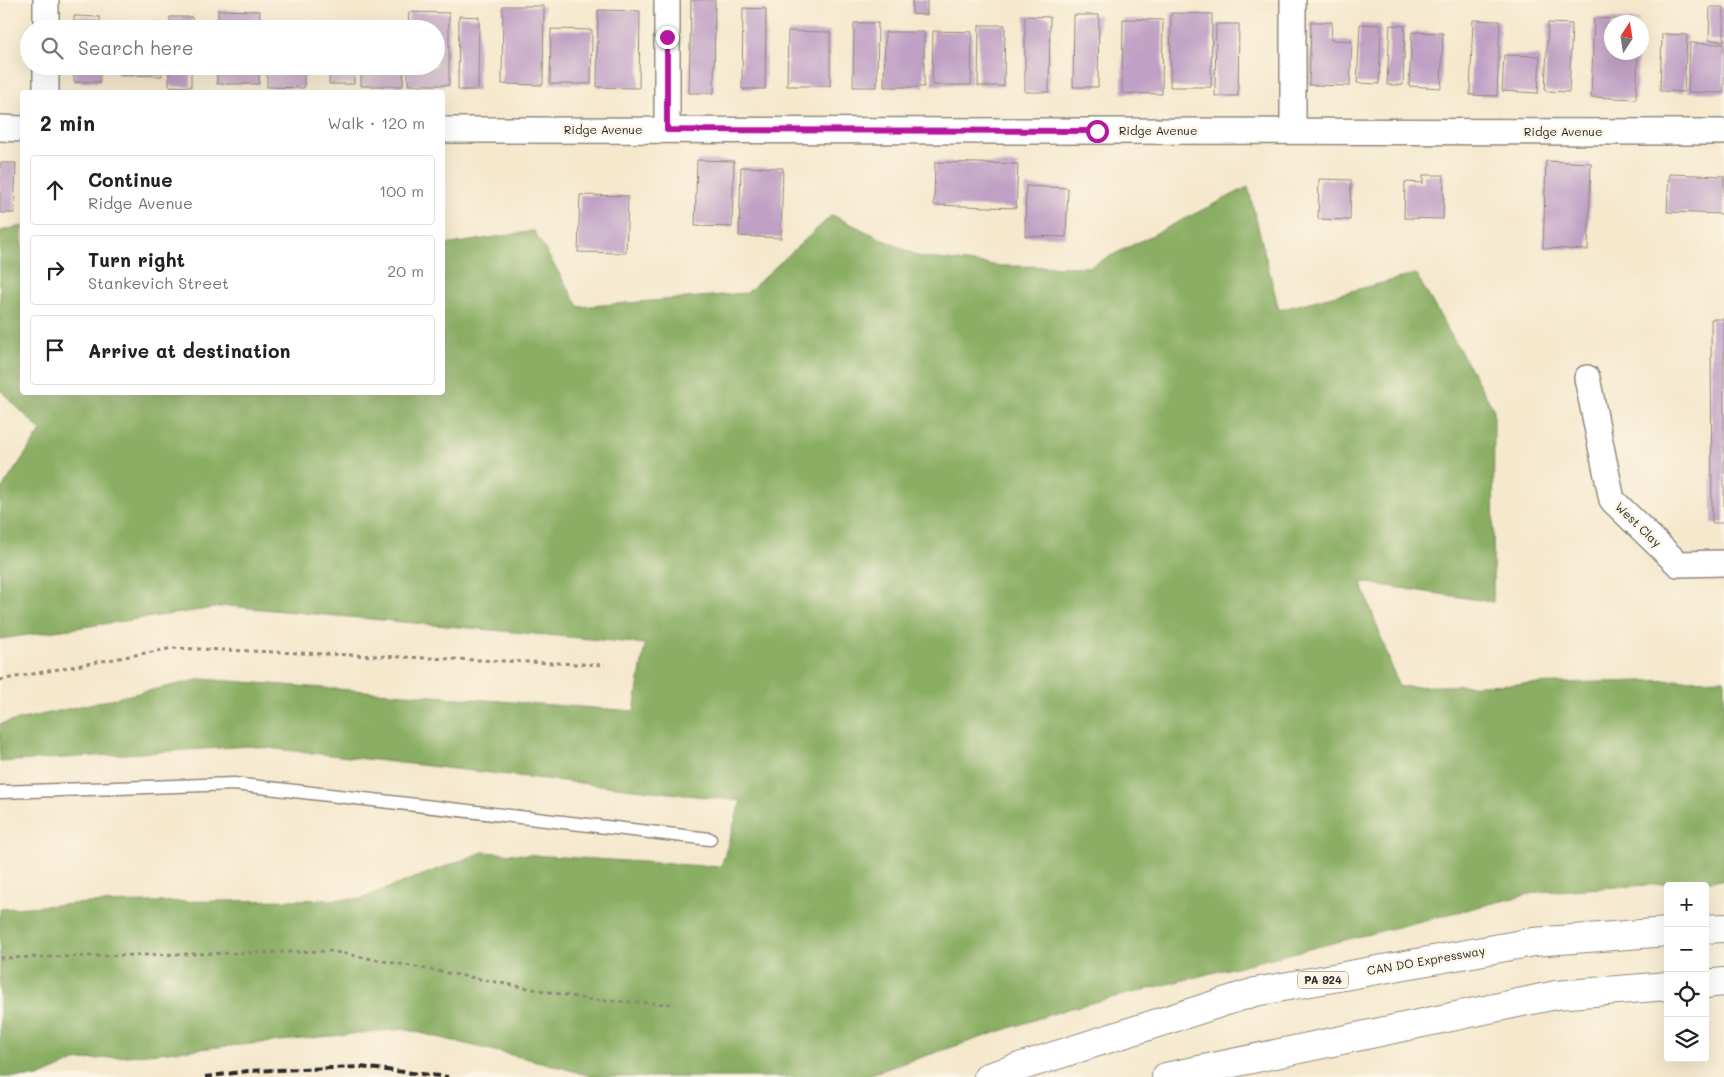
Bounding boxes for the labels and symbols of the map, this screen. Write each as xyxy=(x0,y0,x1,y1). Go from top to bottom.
north arrow xyxy=(1604,15,1649,60)
route end xyxy=(656,26,679,49)
route start xyxy=(1086,120,1109,143)
street label: Ridge Avenue xyxy=(564,121,642,137)
street label: Ridge Avenue xyxy=(1119,122,1197,138)
street label: Ridge Avenue xyxy=(1524,123,1602,139)
street label: West Clay xyxy=(1612,498,1665,550)
street label: CAN DO Expressway xyxy=(1365,942,1486,978)
road number: PA 924 xyxy=(1298,972,1348,988)

